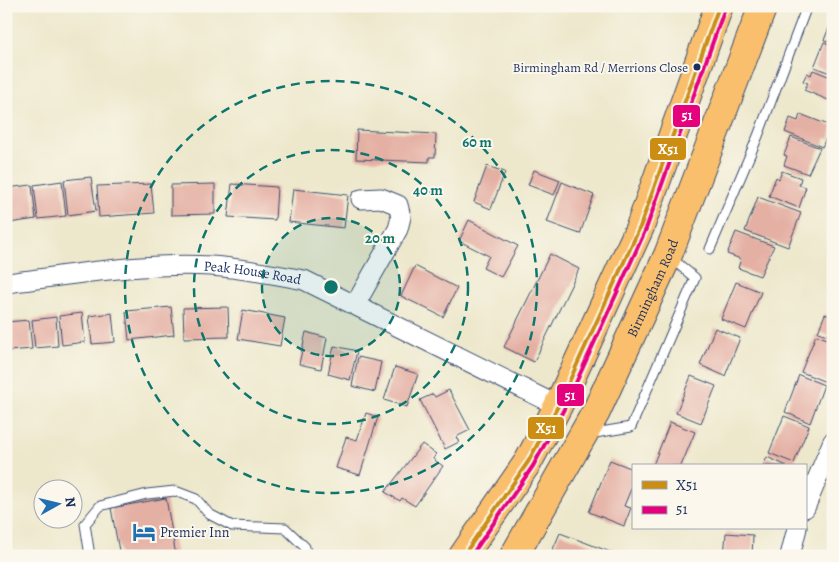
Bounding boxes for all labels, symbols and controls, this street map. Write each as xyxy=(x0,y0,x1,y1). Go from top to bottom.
place label: Birmingham Rd / Merrions Close xyxy=(513,59,688,76)
marker: Birmingham Rd / Merrions Close xyxy=(692,62,702,72)
line badge: 51 xyxy=(672,104,701,128)
text: 51 xyxy=(682,106,693,125)
text: 60 m xyxy=(462,132,492,152)
line badge: X51 xyxy=(649,137,687,161)
text: X51 xyxy=(658,140,678,159)
text: 40 m xyxy=(413,180,443,200)
text: 20 m xyxy=(365,228,395,248)
street label: Birmingham Road xyxy=(622,236,683,340)
street label: Peak House Road xyxy=(203,256,303,289)
centre of rings xyxy=(322,278,340,296)
line badge: 51 xyxy=(556,383,585,407)
text: 51 xyxy=(565,386,576,405)
line badge: X51 xyxy=(527,416,565,440)
text: X51 xyxy=(536,419,556,438)
legend xyxy=(632,464,806,530)
text: X51 xyxy=(676,475,697,495)
north arrow xyxy=(32,480,82,530)
text: N xyxy=(60,496,80,509)
text: 51 xyxy=(676,499,688,519)
hotel icon: Premier Inn xyxy=(131,519,157,545)
place label: Premier Inn xyxy=(160,523,230,542)

